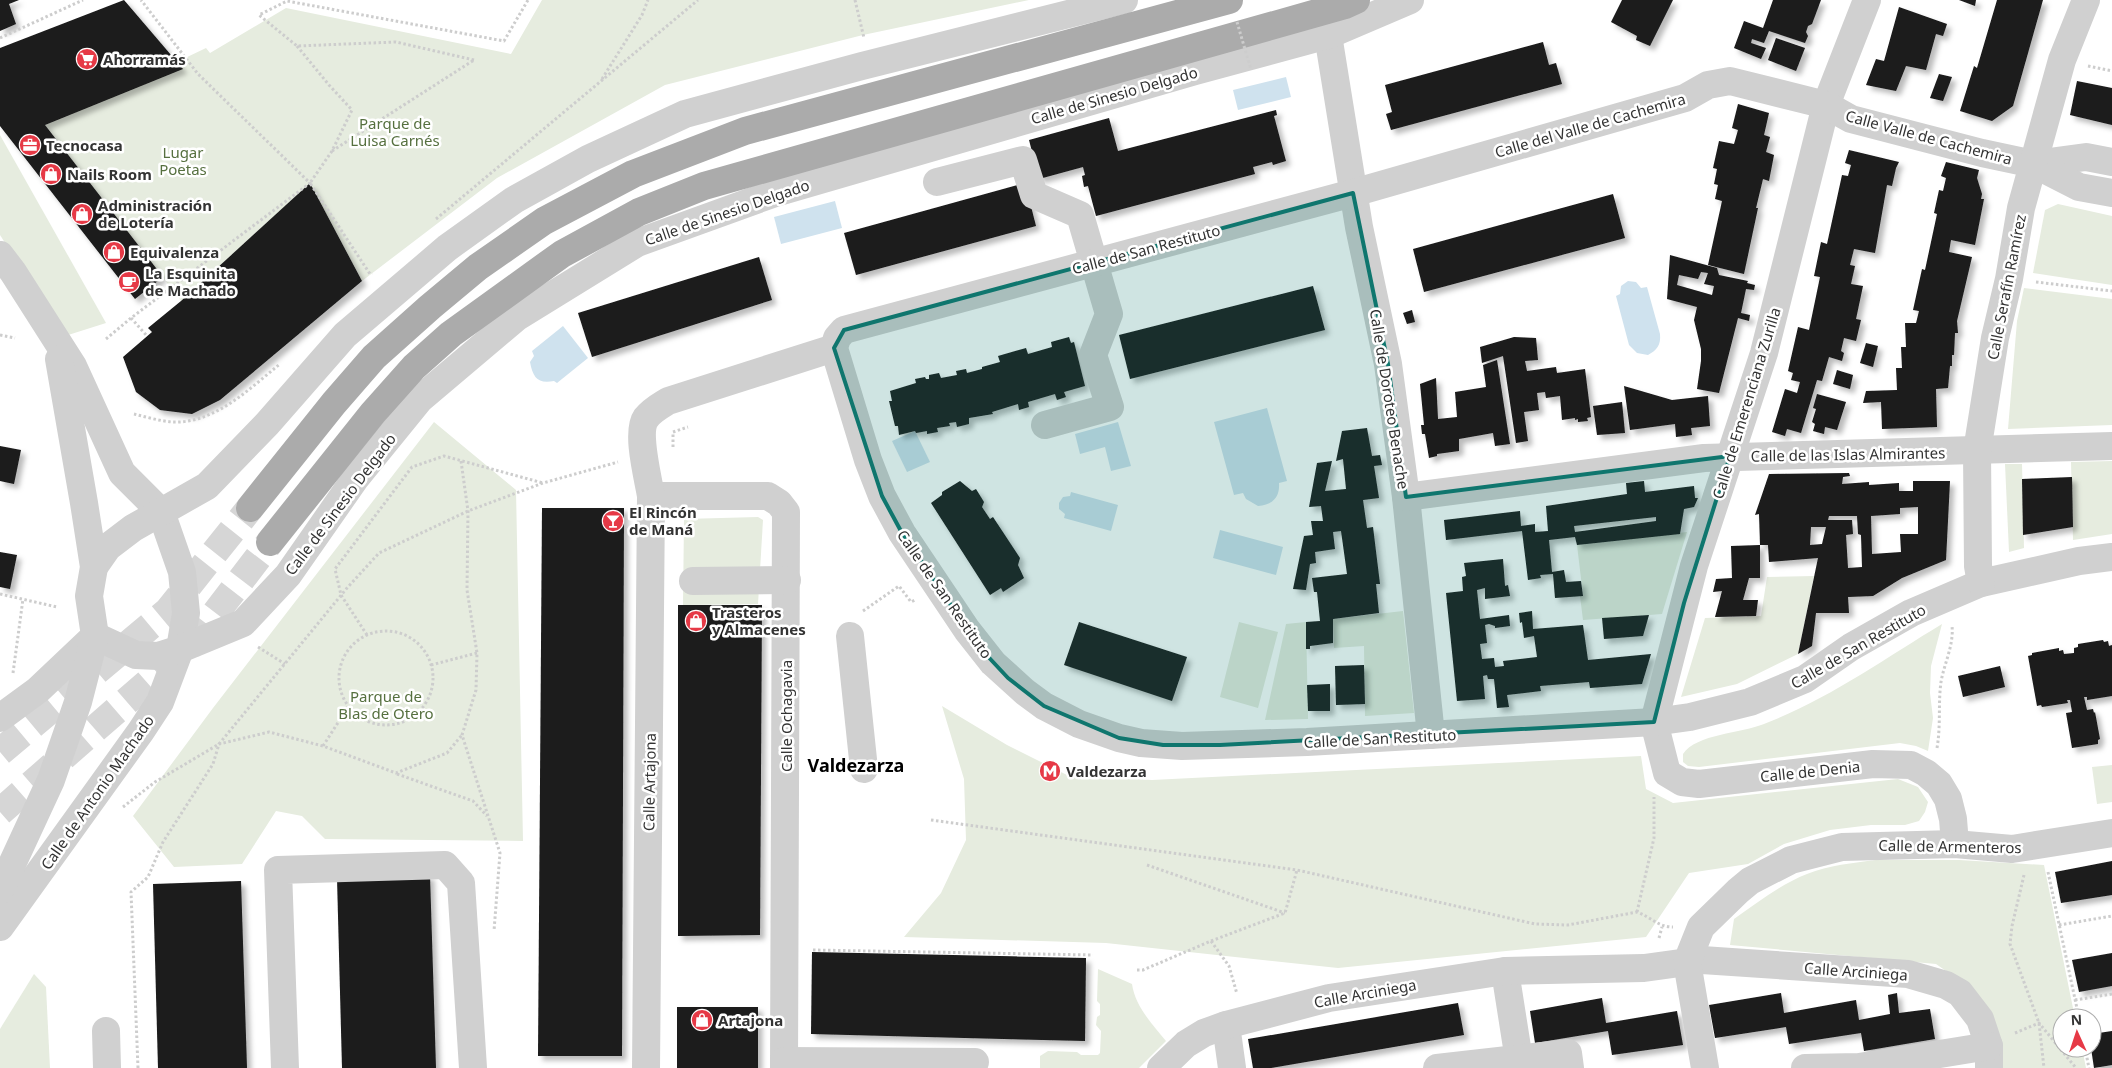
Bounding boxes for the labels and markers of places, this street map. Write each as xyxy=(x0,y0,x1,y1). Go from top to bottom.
supermarket icon: Ahorramás xyxy=(75,47,99,71)
place label: Ahorramás xyxy=(103,49,186,69)
office icon: Tecnocasa xyxy=(18,133,42,157)
place label: Tecnocasa xyxy=(46,135,123,155)
shop icon: Nails Room xyxy=(39,162,63,186)
place label: Nails Room xyxy=(67,164,152,184)
place label: Administración de Lotería xyxy=(98,195,212,232)
shop icon: Administración de Lotería xyxy=(70,202,94,226)
shop icon: Equivalenza xyxy=(102,240,126,264)
place label: Equivalenza xyxy=(130,242,219,262)
place label: La Esquinita de Machado xyxy=(145,263,236,300)
cafe icon: La Esquinita de Machado xyxy=(117,270,141,294)
place label: El Rincón de Maná xyxy=(629,502,697,539)
bar icon: El Rincón de Maná xyxy=(601,509,625,533)
place label: Trasteros y Almacenes xyxy=(712,602,806,639)
shop icon: Trasteros y Almacenes xyxy=(684,609,708,633)
metro station icon: Valdezarza xyxy=(1038,759,1062,783)
place label: Valdezarza xyxy=(1066,761,1147,781)
shop icon: Artajona xyxy=(690,1008,714,1032)
place label: Artajona xyxy=(718,1010,783,1030)

